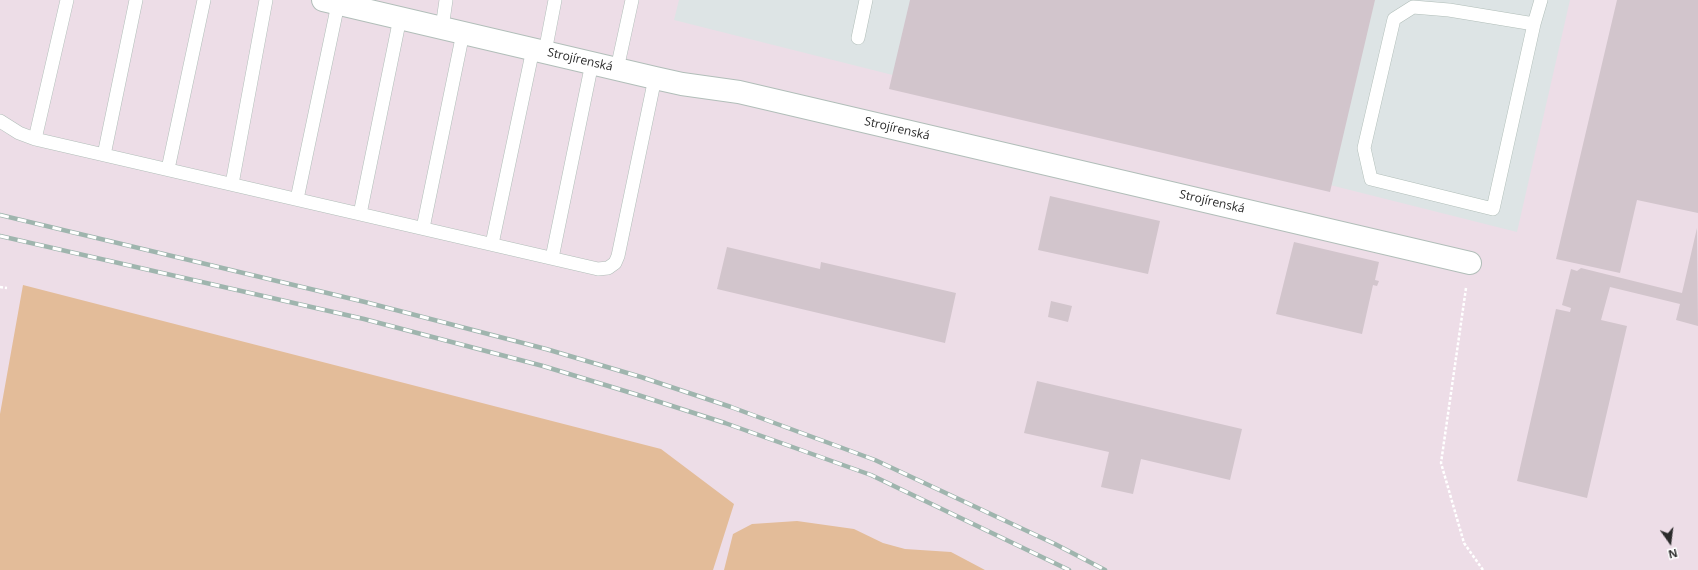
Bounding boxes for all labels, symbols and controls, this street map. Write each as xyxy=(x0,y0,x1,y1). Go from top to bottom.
street label: Strojírenská xyxy=(546,45,614,75)
street label: Strojírenská xyxy=(863,114,931,144)
street label: Strojírenská xyxy=(1178,187,1246,217)
north arrow xyxy=(1650,522,1690,562)
text: N xyxy=(1667,546,1679,562)

